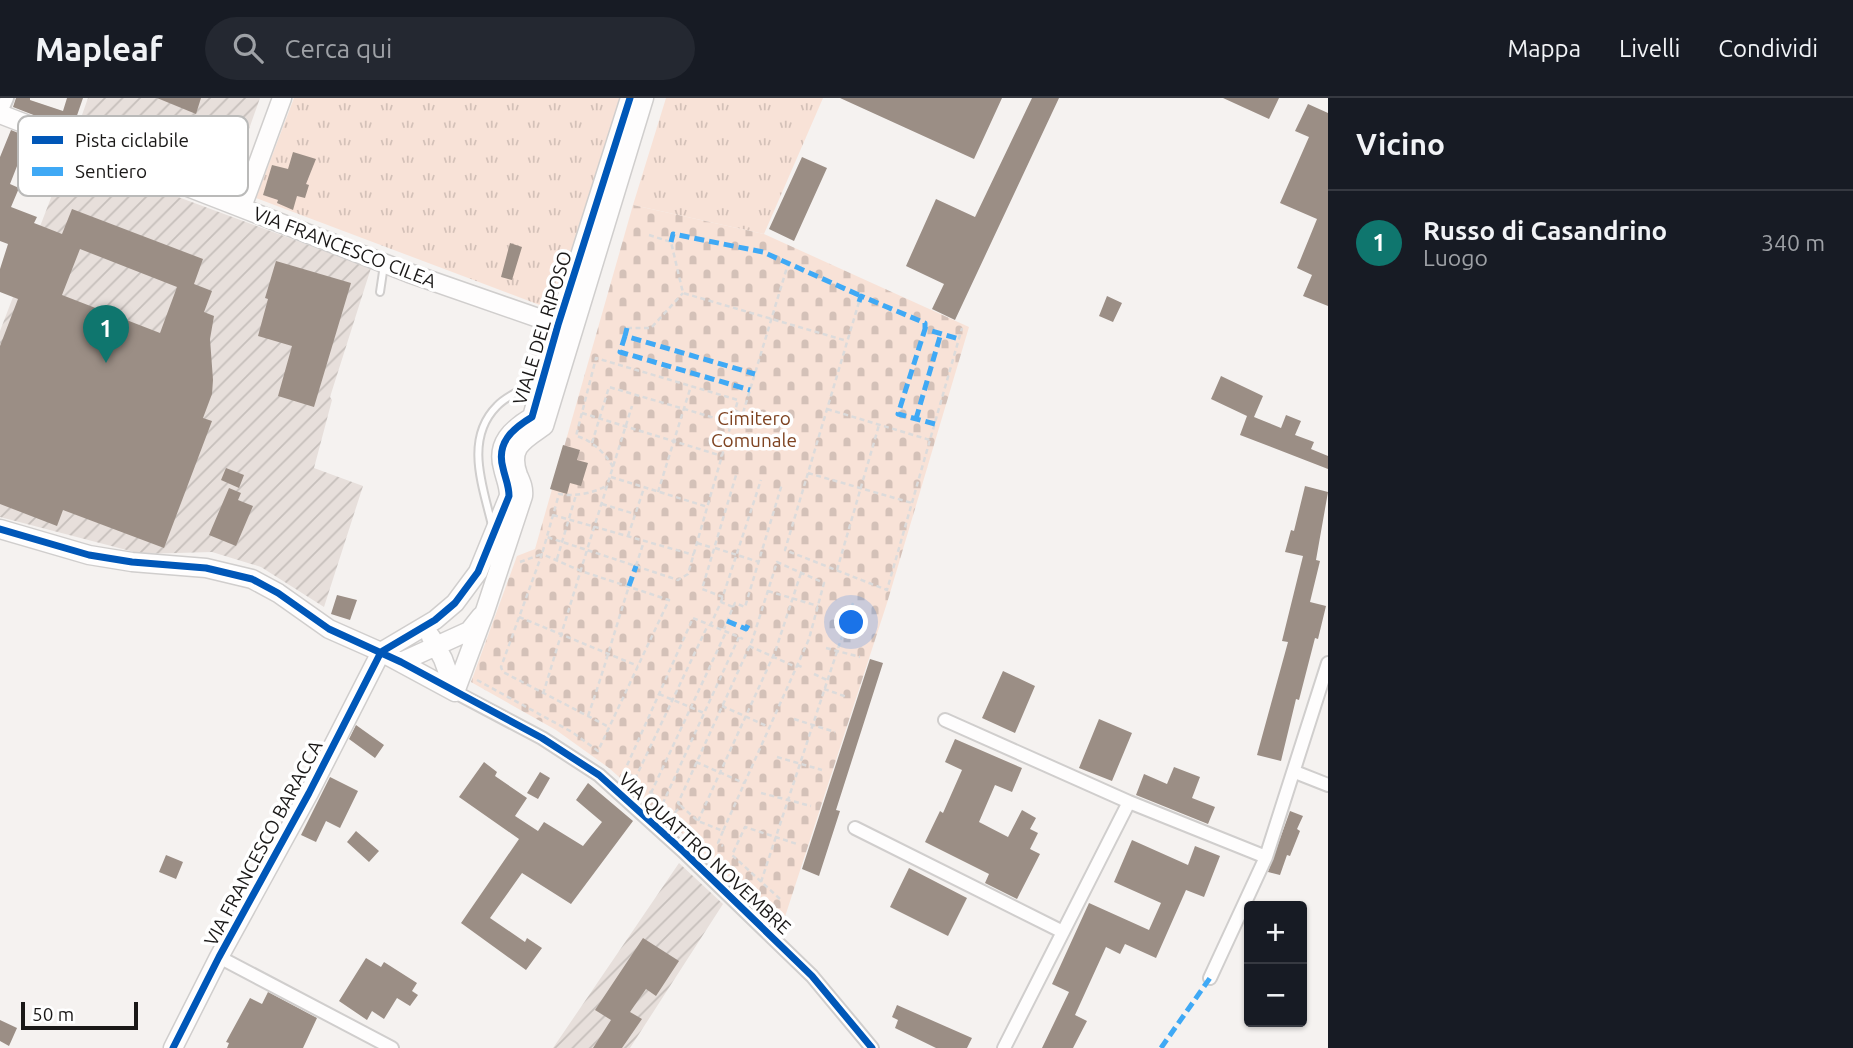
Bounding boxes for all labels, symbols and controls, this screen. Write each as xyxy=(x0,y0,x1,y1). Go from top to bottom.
search box xyxy=(205,17,695,80)
icon: search xyxy=(229,29,267,67)
text: Mapleaf xyxy=(35,30,163,67)
text: Cerca qui xyxy=(285,34,392,63)
text: Mappa xyxy=(1507,35,1581,62)
text: Livelli xyxy=(1619,35,1680,62)
text: Condividi xyxy=(1718,35,1818,62)
legend xyxy=(18,116,248,196)
text: Vicino xyxy=(1356,127,1445,161)
text: Pista ciclabile xyxy=(75,129,189,151)
text: Sentiero xyxy=(75,160,147,182)
street label: VIA FRANCESCO CILEA xyxy=(250,202,440,292)
text: Russo di Casandrino xyxy=(1423,216,1667,245)
text: 1 xyxy=(1373,230,1385,255)
text: 340 m xyxy=(1761,230,1825,255)
text: Luogo xyxy=(1423,245,1488,270)
street label: VIALE DEL RIPOSO xyxy=(508,248,576,408)
pin: 1 xyxy=(83,305,129,363)
park label: Cimitero Comunale xyxy=(711,407,797,451)
your location xyxy=(834,605,868,639)
street label: VIA FRANCESCO BARACCA xyxy=(199,736,327,950)
street label: VIA QUATTRO NOVEMBRE xyxy=(614,768,796,938)
map controls xyxy=(1244,901,1307,1027)
button: + xyxy=(1244,901,1307,964)
button: − xyxy=(1244,964,1307,1027)
scale bar xyxy=(21,999,138,1031)
text: 50 m xyxy=(32,1003,74,1025)

